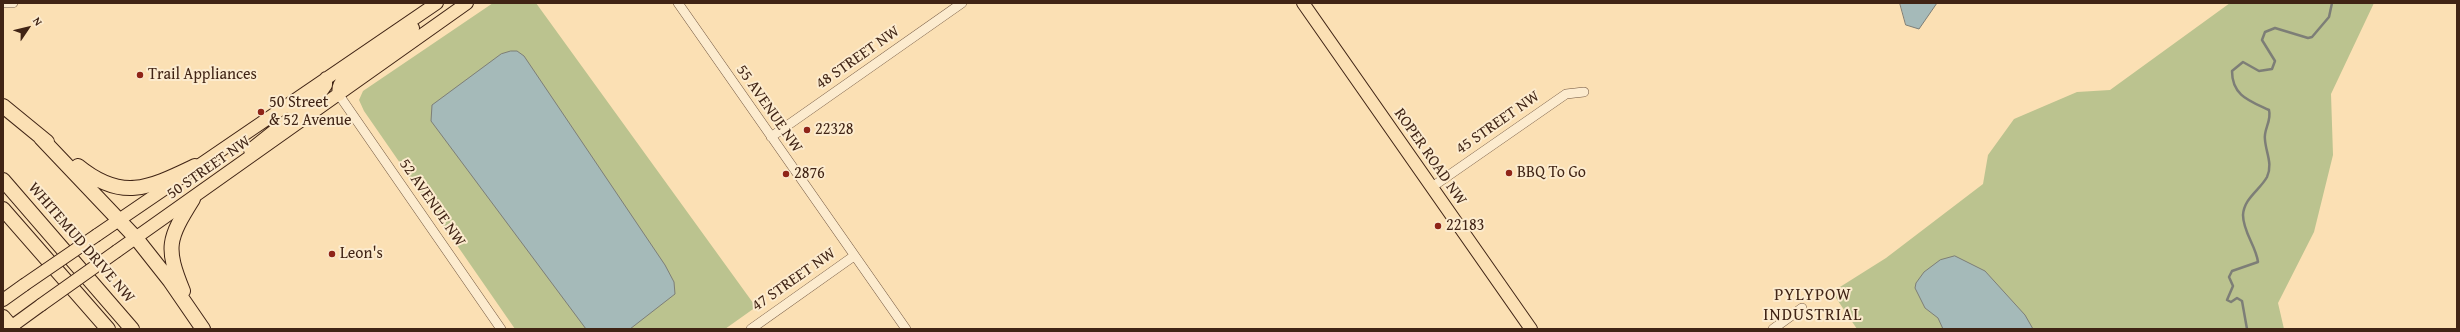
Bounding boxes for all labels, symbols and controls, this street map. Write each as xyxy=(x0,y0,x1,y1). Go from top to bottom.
north arrow xyxy=(8,8,48,48)
text: N xyxy=(29,14,46,29)
street label: 48 STREET NW xyxy=(812,22,904,94)
street label: 55 AVENUE NW xyxy=(732,61,806,157)
place label: Trail Appliances xyxy=(148,65,257,85)
marker: Trail Appliances xyxy=(135,70,145,80)
street label: 45 STREET NW xyxy=(1452,87,1544,159)
place label: 50 Street & 52 Avenue xyxy=(269,93,351,131)
street label: ROPER ROAD NW xyxy=(1389,105,1471,209)
marker: 50 Street & 52 Avenue xyxy=(256,107,266,117)
place label: 22328 xyxy=(815,120,854,140)
marker: 22328 xyxy=(802,125,812,135)
street label: 50 STREET NW xyxy=(163,132,255,204)
street label: 52 AVENUE NW xyxy=(395,155,469,251)
place label: BBQ To Go xyxy=(1517,163,1586,183)
place label: 2876 xyxy=(794,164,825,184)
marker: BBQ To Go xyxy=(1504,168,1514,178)
marker: 2876 xyxy=(781,169,791,179)
street label: WHITEMUD DRIVE NW xyxy=(24,179,138,307)
place label: 22183 xyxy=(1446,216,1485,236)
marker: 22183 xyxy=(1433,221,1443,231)
place label: Leon's xyxy=(340,244,383,264)
street label: 47 STREET NW xyxy=(748,244,840,316)
marker: Leon's xyxy=(327,249,337,259)
district label: PYLYPOW INDUSTRIAL xyxy=(1763,286,1863,326)

